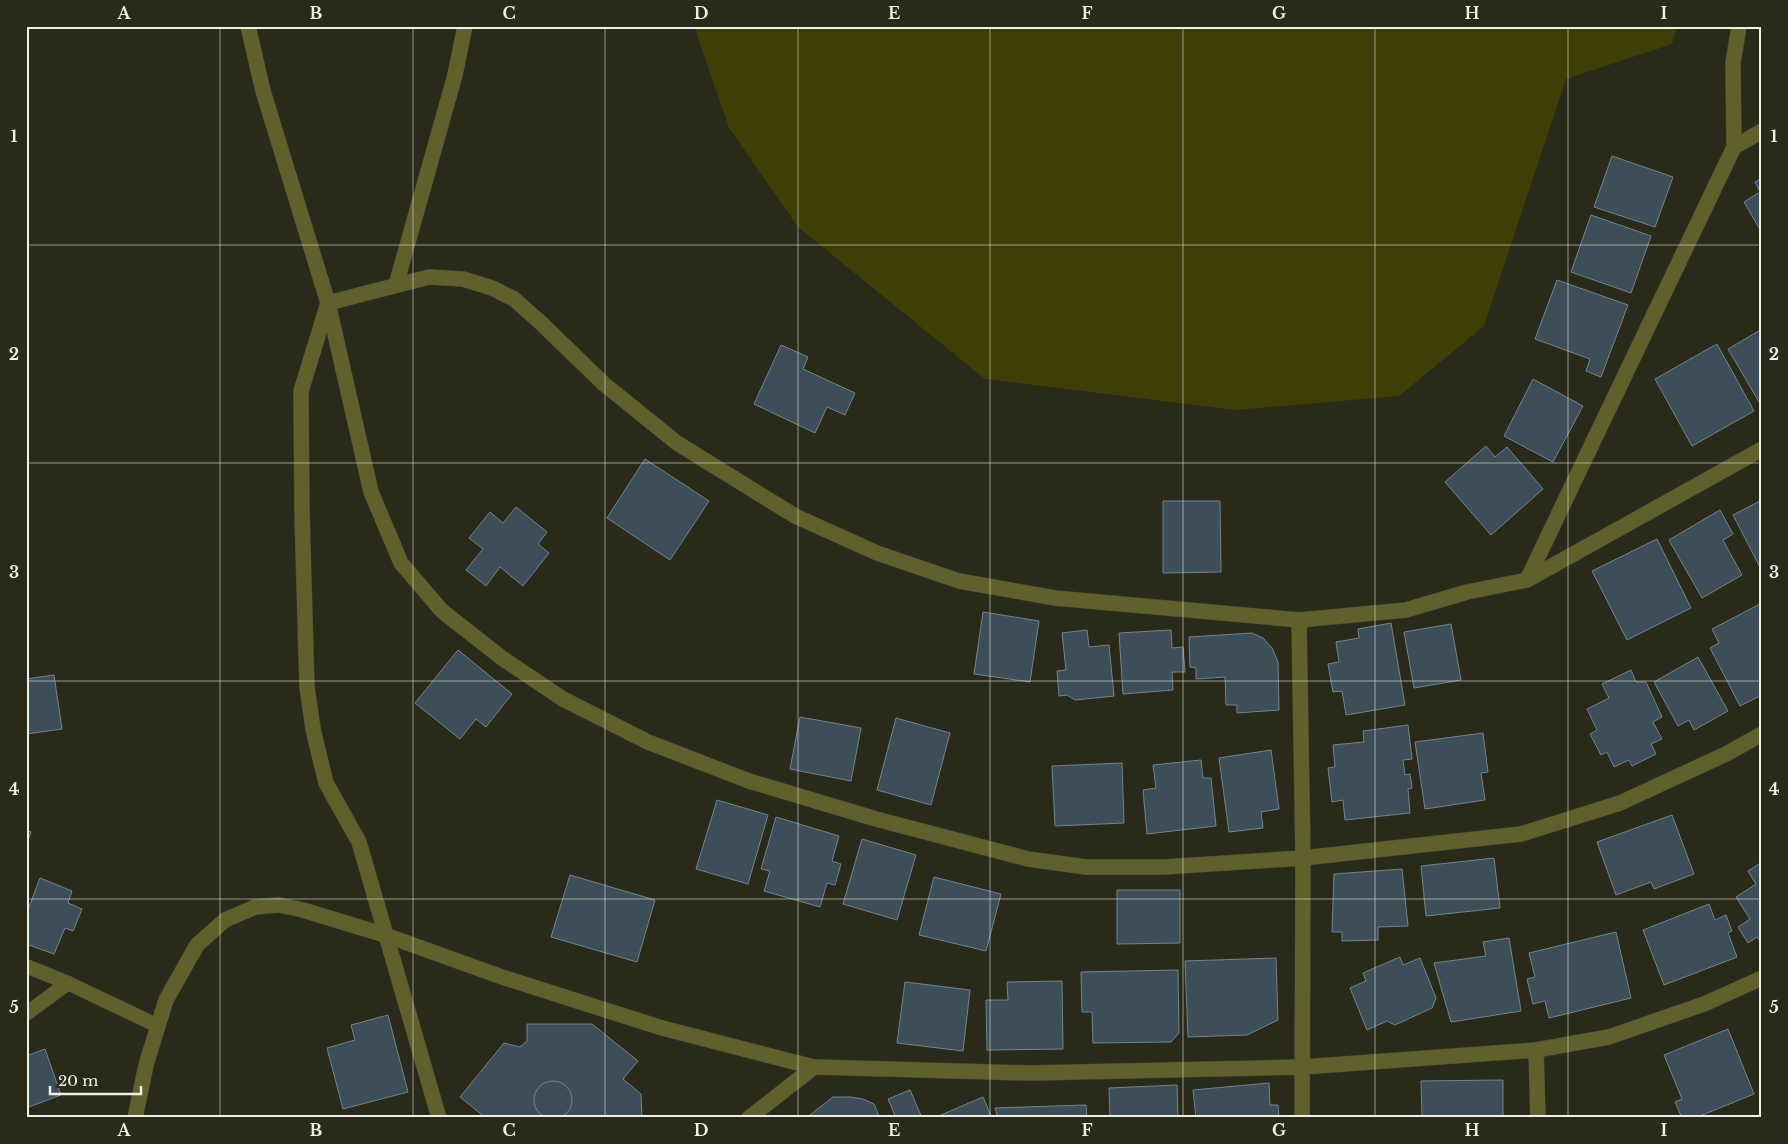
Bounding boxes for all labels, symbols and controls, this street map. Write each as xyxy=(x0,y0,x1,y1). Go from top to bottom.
text: A xyxy=(117,3,132,23)
text: B xyxy=(310,3,323,23)
text: C xyxy=(502,3,516,23)
text: D xyxy=(694,3,708,23)
text: E xyxy=(888,3,900,23)
text: F xyxy=(1081,3,1093,23)
text: G xyxy=(1272,3,1286,23)
text: H xyxy=(1464,3,1480,23)
text: I xyxy=(1661,3,1668,23)
text: 1 xyxy=(11,126,18,146)
text: 1 xyxy=(1771,126,1778,146)
text: 2 xyxy=(9,344,19,364)
text: 2 xyxy=(1769,344,1779,364)
text: 3 xyxy=(9,562,19,582)
text: 3 xyxy=(1769,562,1779,582)
text: 4 xyxy=(9,779,19,799)
text: 4 xyxy=(1769,779,1779,799)
text: 5 xyxy=(9,997,19,1017)
text: 5 xyxy=(1769,997,1779,1017)
scale bar xyxy=(50,1064,141,1096)
text: 20 m xyxy=(58,1071,98,1090)
text: A xyxy=(117,1120,132,1140)
text: B xyxy=(310,1120,323,1140)
text: C xyxy=(502,1120,516,1140)
text: D xyxy=(694,1120,708,1140)
text: E xyxy=(888,1120,900,1140)
text: F xyxy=(1081,1120,1093,1140)
text: G xyxy=(1272,1120,1286,1140)
text: H xyxy=(1464,1120,1480,1140)
text: I xyxy=(1661,1120,1668,1140)

